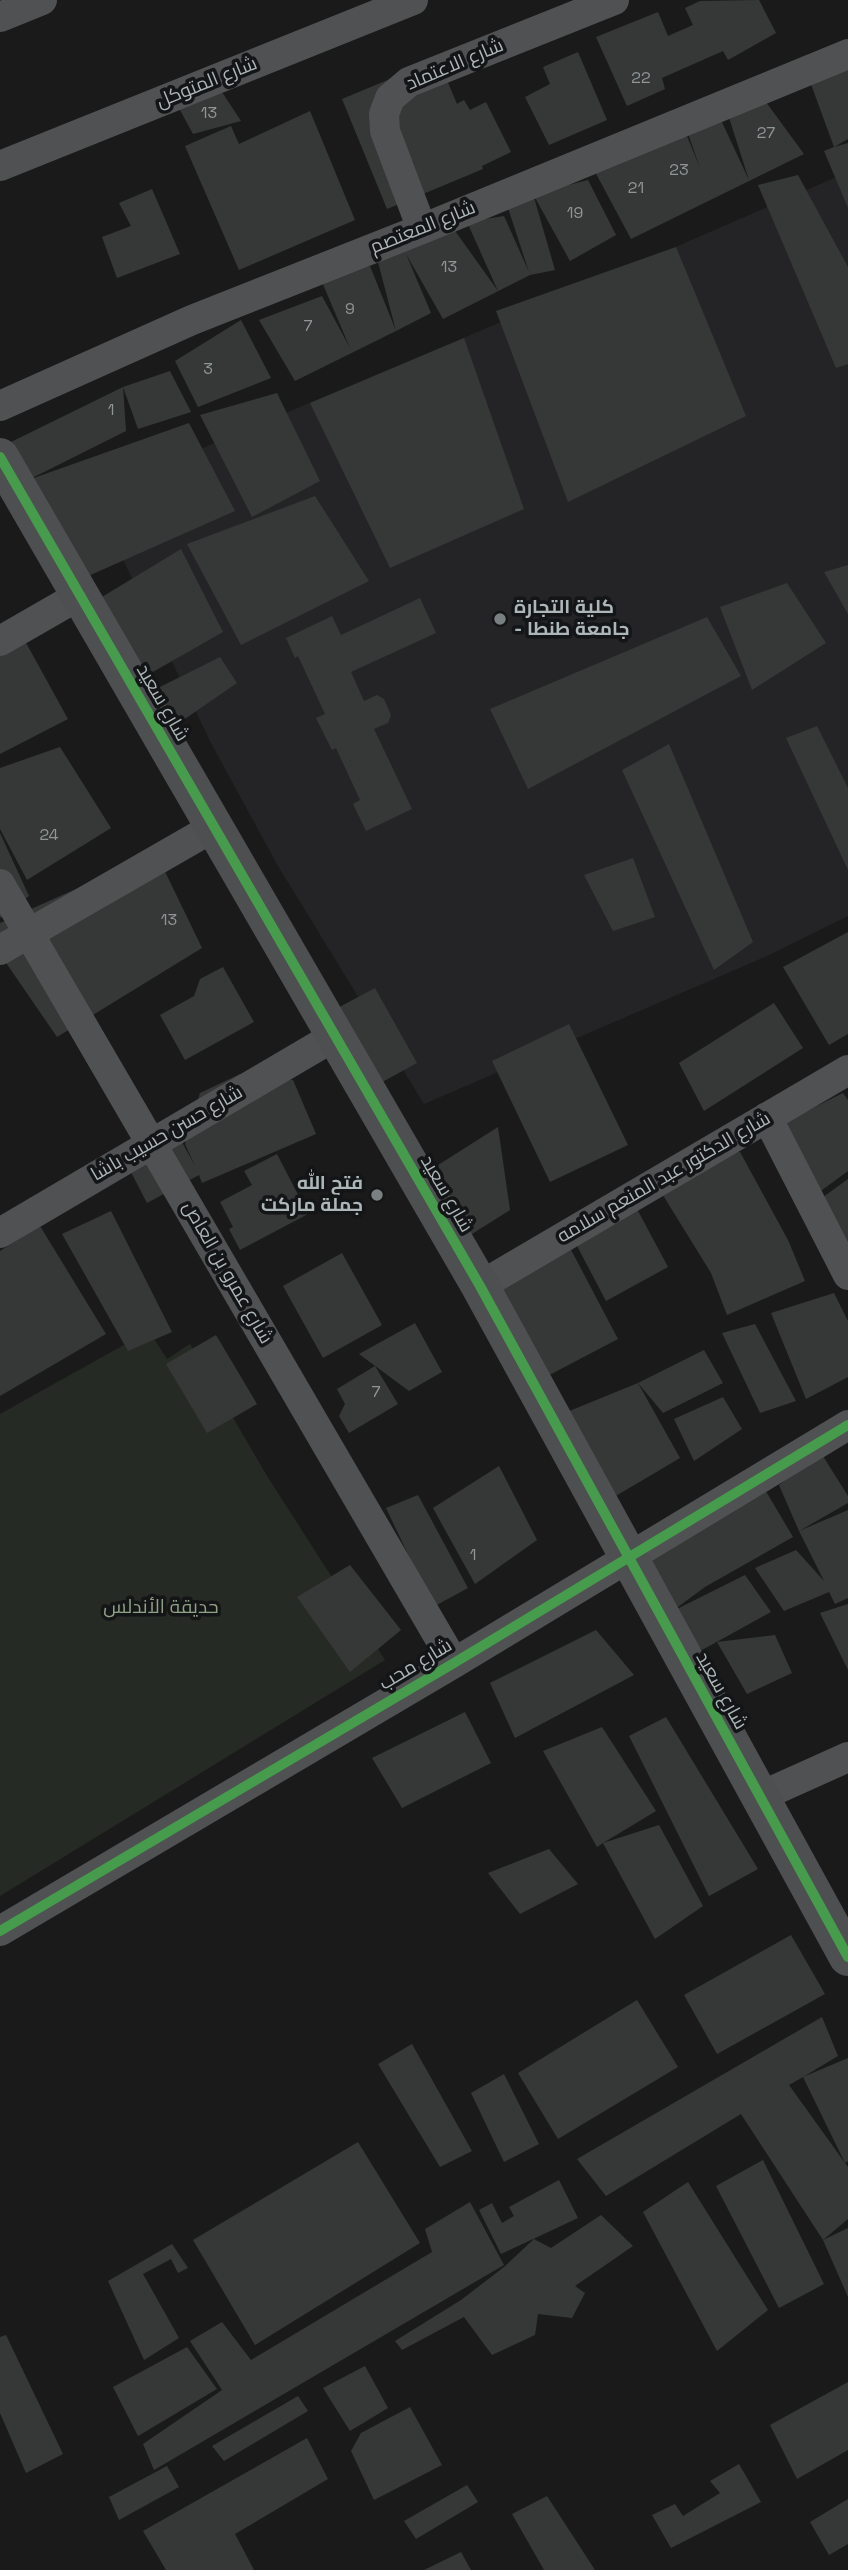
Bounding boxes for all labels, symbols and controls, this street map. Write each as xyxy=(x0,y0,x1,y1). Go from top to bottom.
street label: شارع الاعتماد xyxy=(403,34,507,96)
street label: شارع المتوكل xyxy=(153,52,261,114)
house number: 22 xyxy=(631,69,651,89)
house number: 13 xyxy=(201,104,217,124)
house number: 27 xyxy=(757,124,775,144)
house number: 23 xyxy=(669,161,689,181)
house number: 21 xyxy=(628,179,644,199)
street label: شارع المعتصم xyxy=(367,197,479,259)
house number: 19 xyxy=(567,204,583,224)
house number: 13 xyxy=(441,258,457,278)
house number: 9 xyxy=(345,300,355,320)
house number: 7 xyxy=(303,317,313,337)
house number: 3 xyxy=(203,360,213,380)
house number: 1 xyxy=(108,401,114,421)
place label: كلية التجارة - جامعة طنطا xyxy=(514,597,629,641)
marker: كلية التجارة - جامعة طنطا xyxy=(492,611,508,627)
street label: شارع سعيد xyxy=(131,660,193,746)
house number: 24 xyxy=(39,826,59,846)
house number: 13 xyxy=(161,911,177,931)
street label: شارع حسن حسيب باشا xyxy=(87,1081,247,1187)
street label: شارع الدكتور عبد المنعم سلامه xyxy=(553,1108,775,1248)
street label: شارع سعيد xyxy=(415,1151,477,1237)
place label: فتح الله جملة ماركت xyxy=(261,1173,363,1217)
marker: فتح الله جملة ماركت xyxy=(369,1187,385,1203)
street label: شارع عمرو بن العاص xyxy=(177,1198,277,1348)
house number: 7 xyxy=(371,1383,381,1403)
house number: 1 xyxy=(470,1546,476,1566)
park label: حديقة الأندلس xyxy=(103,1597,219,1619)
street label: شارع محب xyxy=(375,1634,457,1696)
street label: شارع سعيد xyxy=(690,1648,752,1734)

